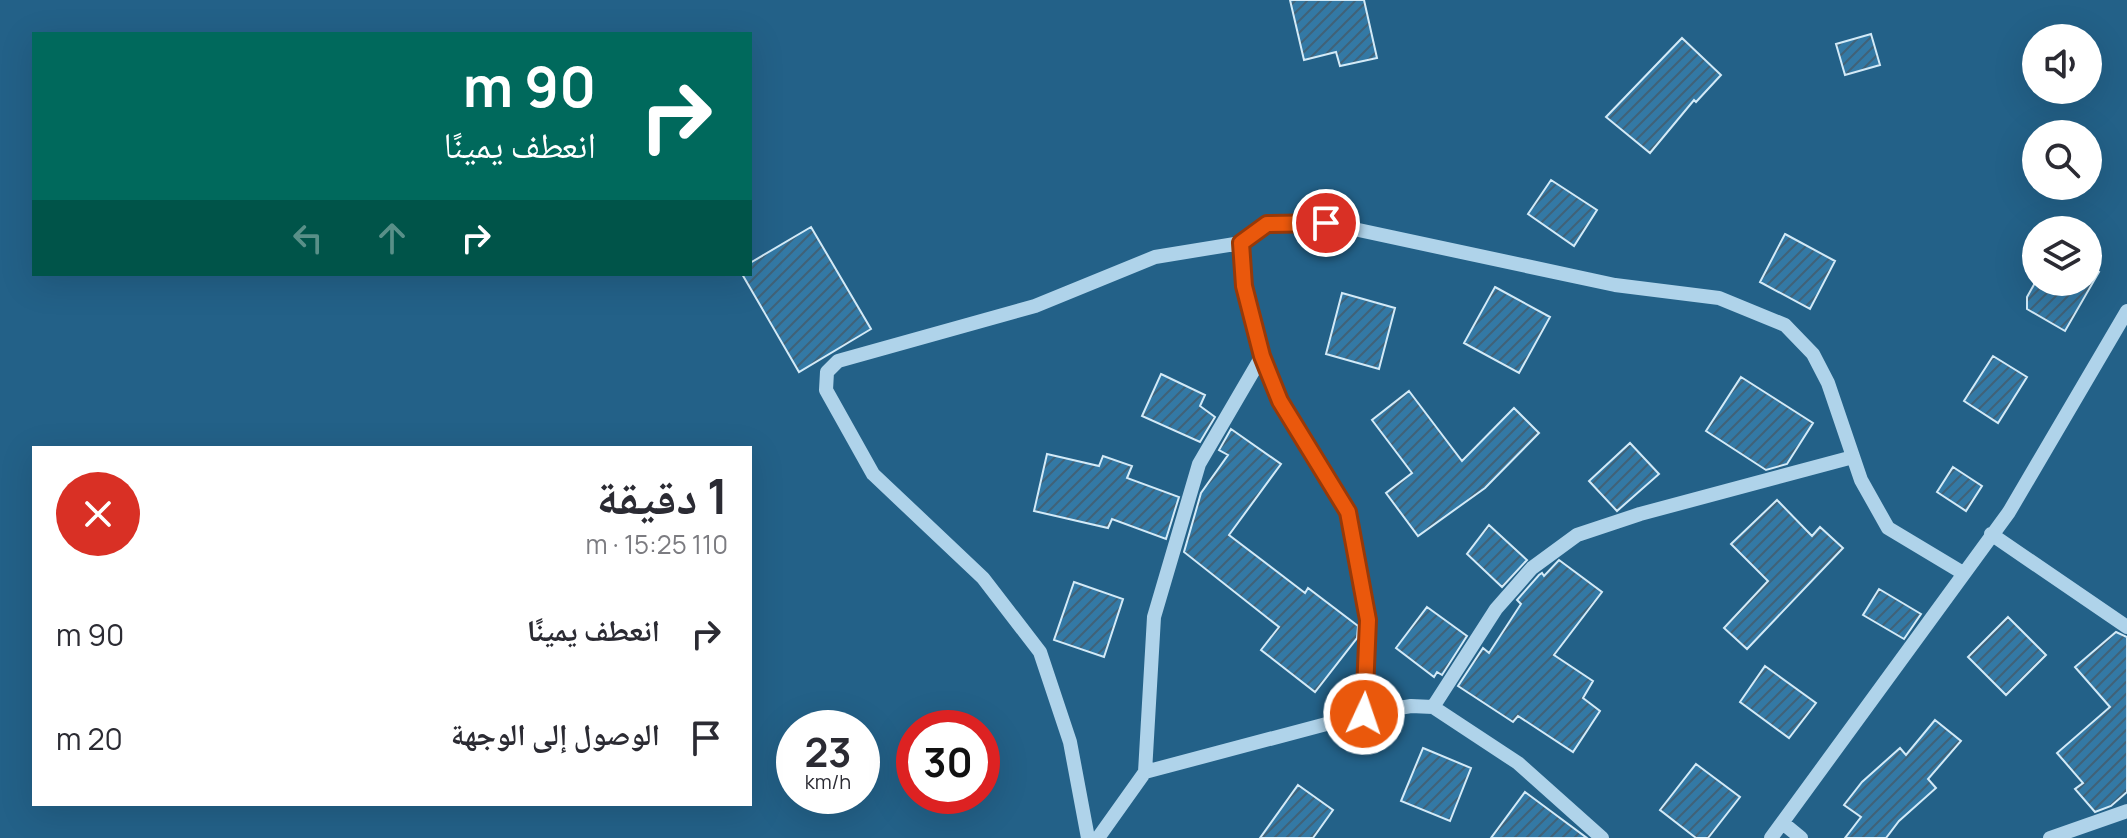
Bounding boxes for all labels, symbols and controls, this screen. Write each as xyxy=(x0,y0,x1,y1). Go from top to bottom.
map controls xyxy=(2022,24,2102,296)
button: sound xyxy=(2022,24,2102,104)
text: 90 m xyxy=(463,47,596,124)
icon: right xyxy=(624,64,728,168)
text: انعطف يمينًا xyxy=(444,120,596,169)
button: search xyxy=(2022,120,2102,200)
pin xyxy=(1292,189,1360,257)
icon: arrive xyxy=(1304,201,1348,245)
icon: left xyxy=(286,216,330,260)
icon: ahead xyxy=(370,216,414,260)
icon: right xyxy=(454,216,498,260)
button: layers xyxy=(2022,216,2102,296)
text: 1 دقيقة xyxy=(597,463,728,528)
button: close xyxy=(56,472,140,556)
text: 110 m · 15:25 xyxy=(586,526,728,562)
text: انعطف يمينًا xyxy=(527,609,660,650)
icon: right xyxy=(684,612,728,656)
text: 90 m xyxy=(56,614,124,655)
position arrow xyxy=(1322,672,1406,756)
speed limit sign: 30 xyxy=(896,710,1000,814)
text: الوصول إلى الوجهة xyxy=(451,713,660,754)
icon: arrive xyxy=(684,716,728,760)
text: 20 m xyxy=(56,718,123,759)
text: 23 xyxy=(804,724,852,779)
text: km/h xyxy=(805,768,851,795)

